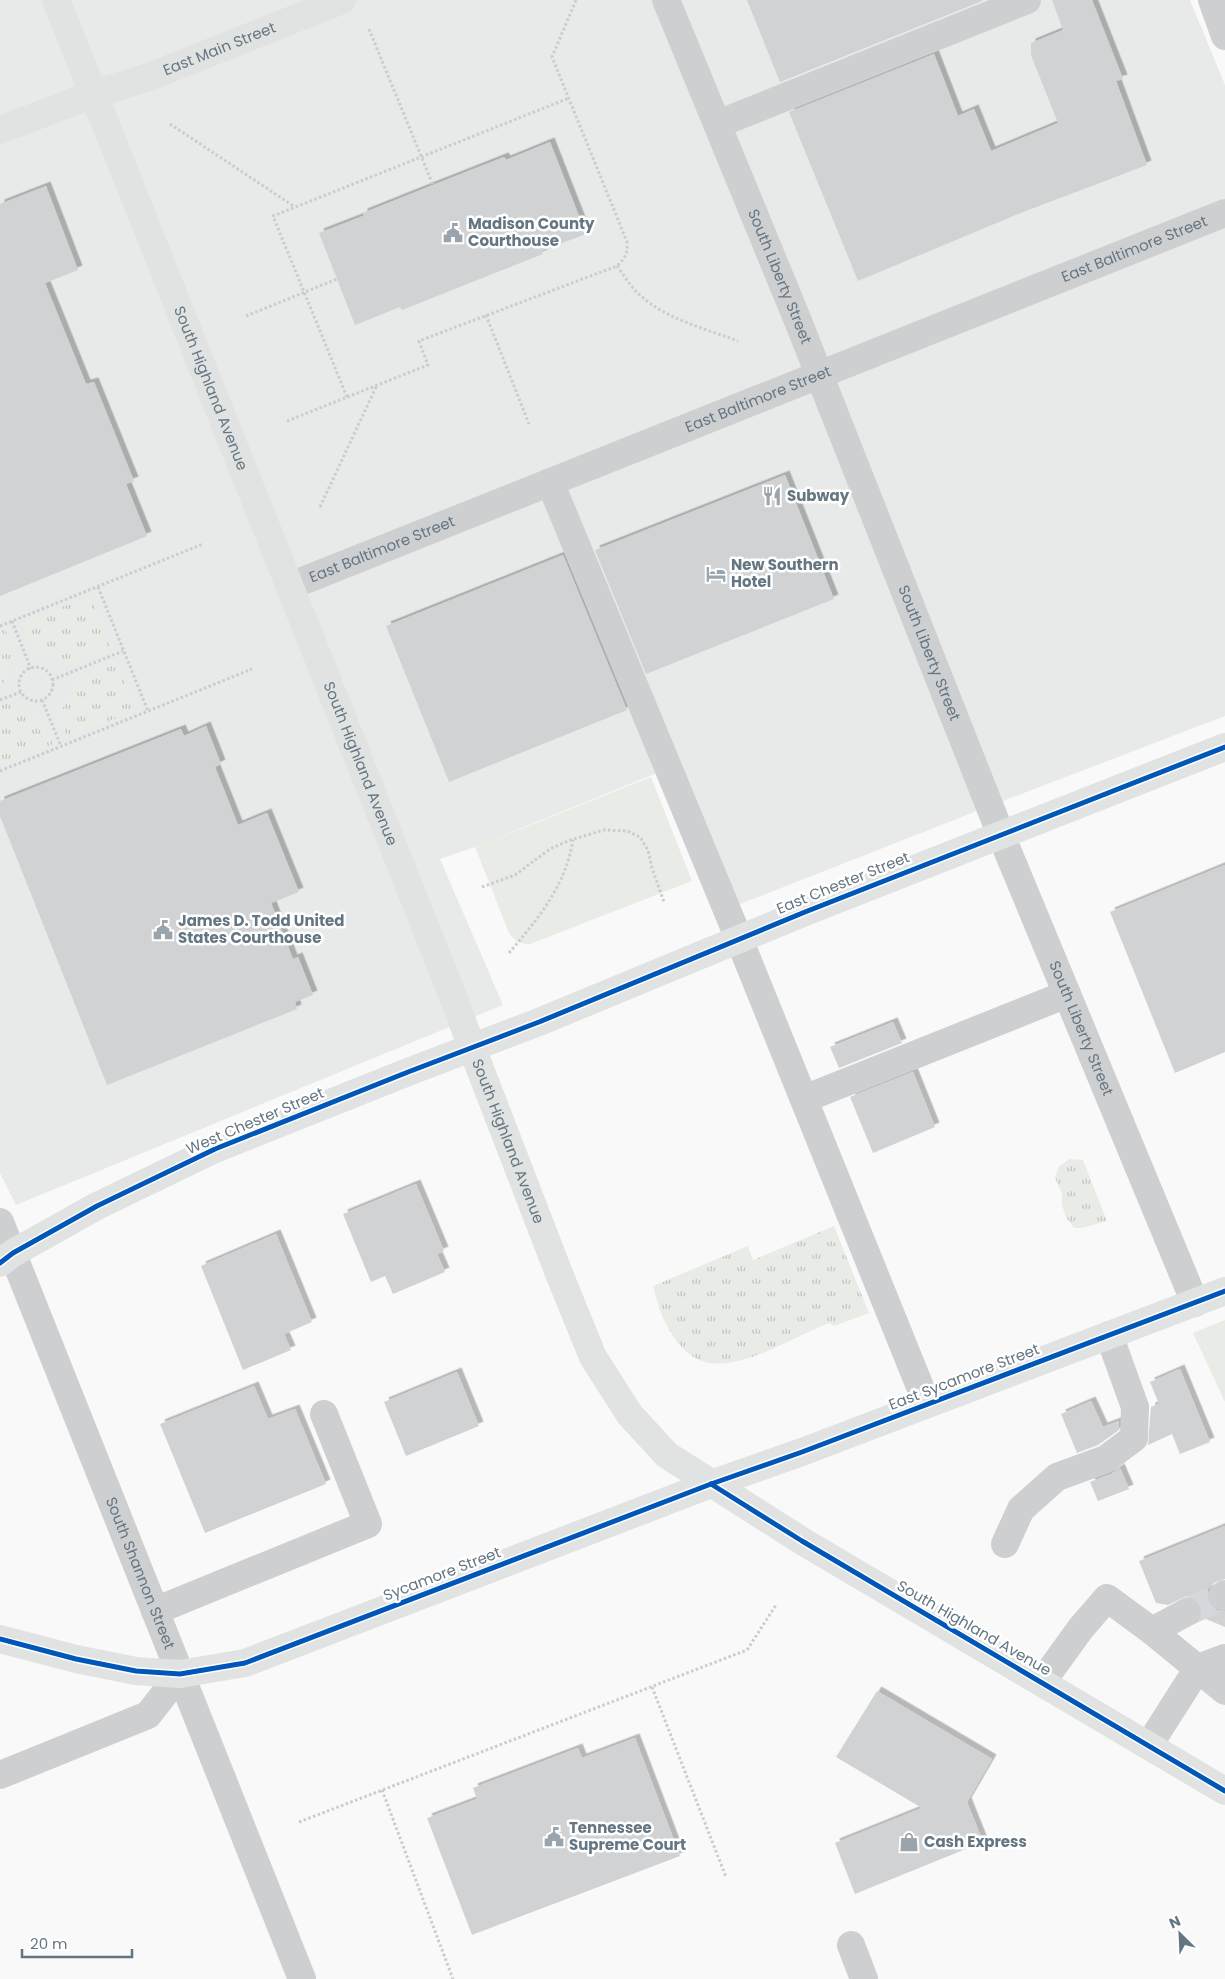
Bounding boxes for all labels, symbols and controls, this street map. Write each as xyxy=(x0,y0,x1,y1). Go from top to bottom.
street label: East Main Street xyxy=(160,17,279,80)
street label: South Liberty Street xyxy=(743,206,817,347)
street label: East Baltimore Street xyxy=(1058,210,1210,287)
place label: Madison County Courthouse xyxy=(468,213,595,251)
public building icon: Madison County Courthouse xyxy=(442,222,464,244)
street label: South Highland Avenue xyxy=(169,303,253,473)
street label: East Baltimore Street xyxy=(682,360,834,437)
restaurant icon: Subway xyxy=(761,485,783,507)
place label: Subway xyxy=(787,485,850,506)
street label: East Baltimore Street xyxy=(306,510,458,587)
place label: New Southern Hotel xyxy=(731,554,839,592)
hotel icon: New Southern Hotel xyxy=(705,563,727,585)
street label: South Liberty Street xyxy=(893,582,966,724)
street label: South Highland Avenue xyxy=(319,678,403,849)
street label: East Chester Street xyxy=(773,846,912,919)
place label: James D. Todd United States Courthouse xyxy=(178,910,344,948)
public building icon: James D. Todd United States Courthouse xyxy=(152,919,174,941)
street label: South Liberty Street xyxy=(1044,957,1119,1099)
street label: South Highland Avenue xyxy=(467,1056,550,1227)
street label: West Chester Street xyxy=(183,1082,327,1159)
street label: East Sycamore Street xyxy=(886,1338,1042,1415)
street label: South Shannon Street xyxy=(101,1494,180,1652)
street label: Sycamore Street xyxy=(380,1541,504,1606)
street label: South Highland Avenue xyxy=(893,1575,1055,1680)
place label: Tennessee Supreme Court xyxy=(569,1817,686,1855)
public building icon: Tennessee Supreme Court xyxy=(543,1826,565,1848)
shop icon: Cash Express xyxy=(898,1831,920,1853)
place label: Cash Express xyxy=(924,1831,1027,1852)
north arrow xyxy=(1155,1909,1205,1959)
text: N xyxy=(1166,1911,1184,1933)
scale bar xyxy=(22,1926,132,1958)
text: 20 m xyxy=(30,1933,68,1954)

